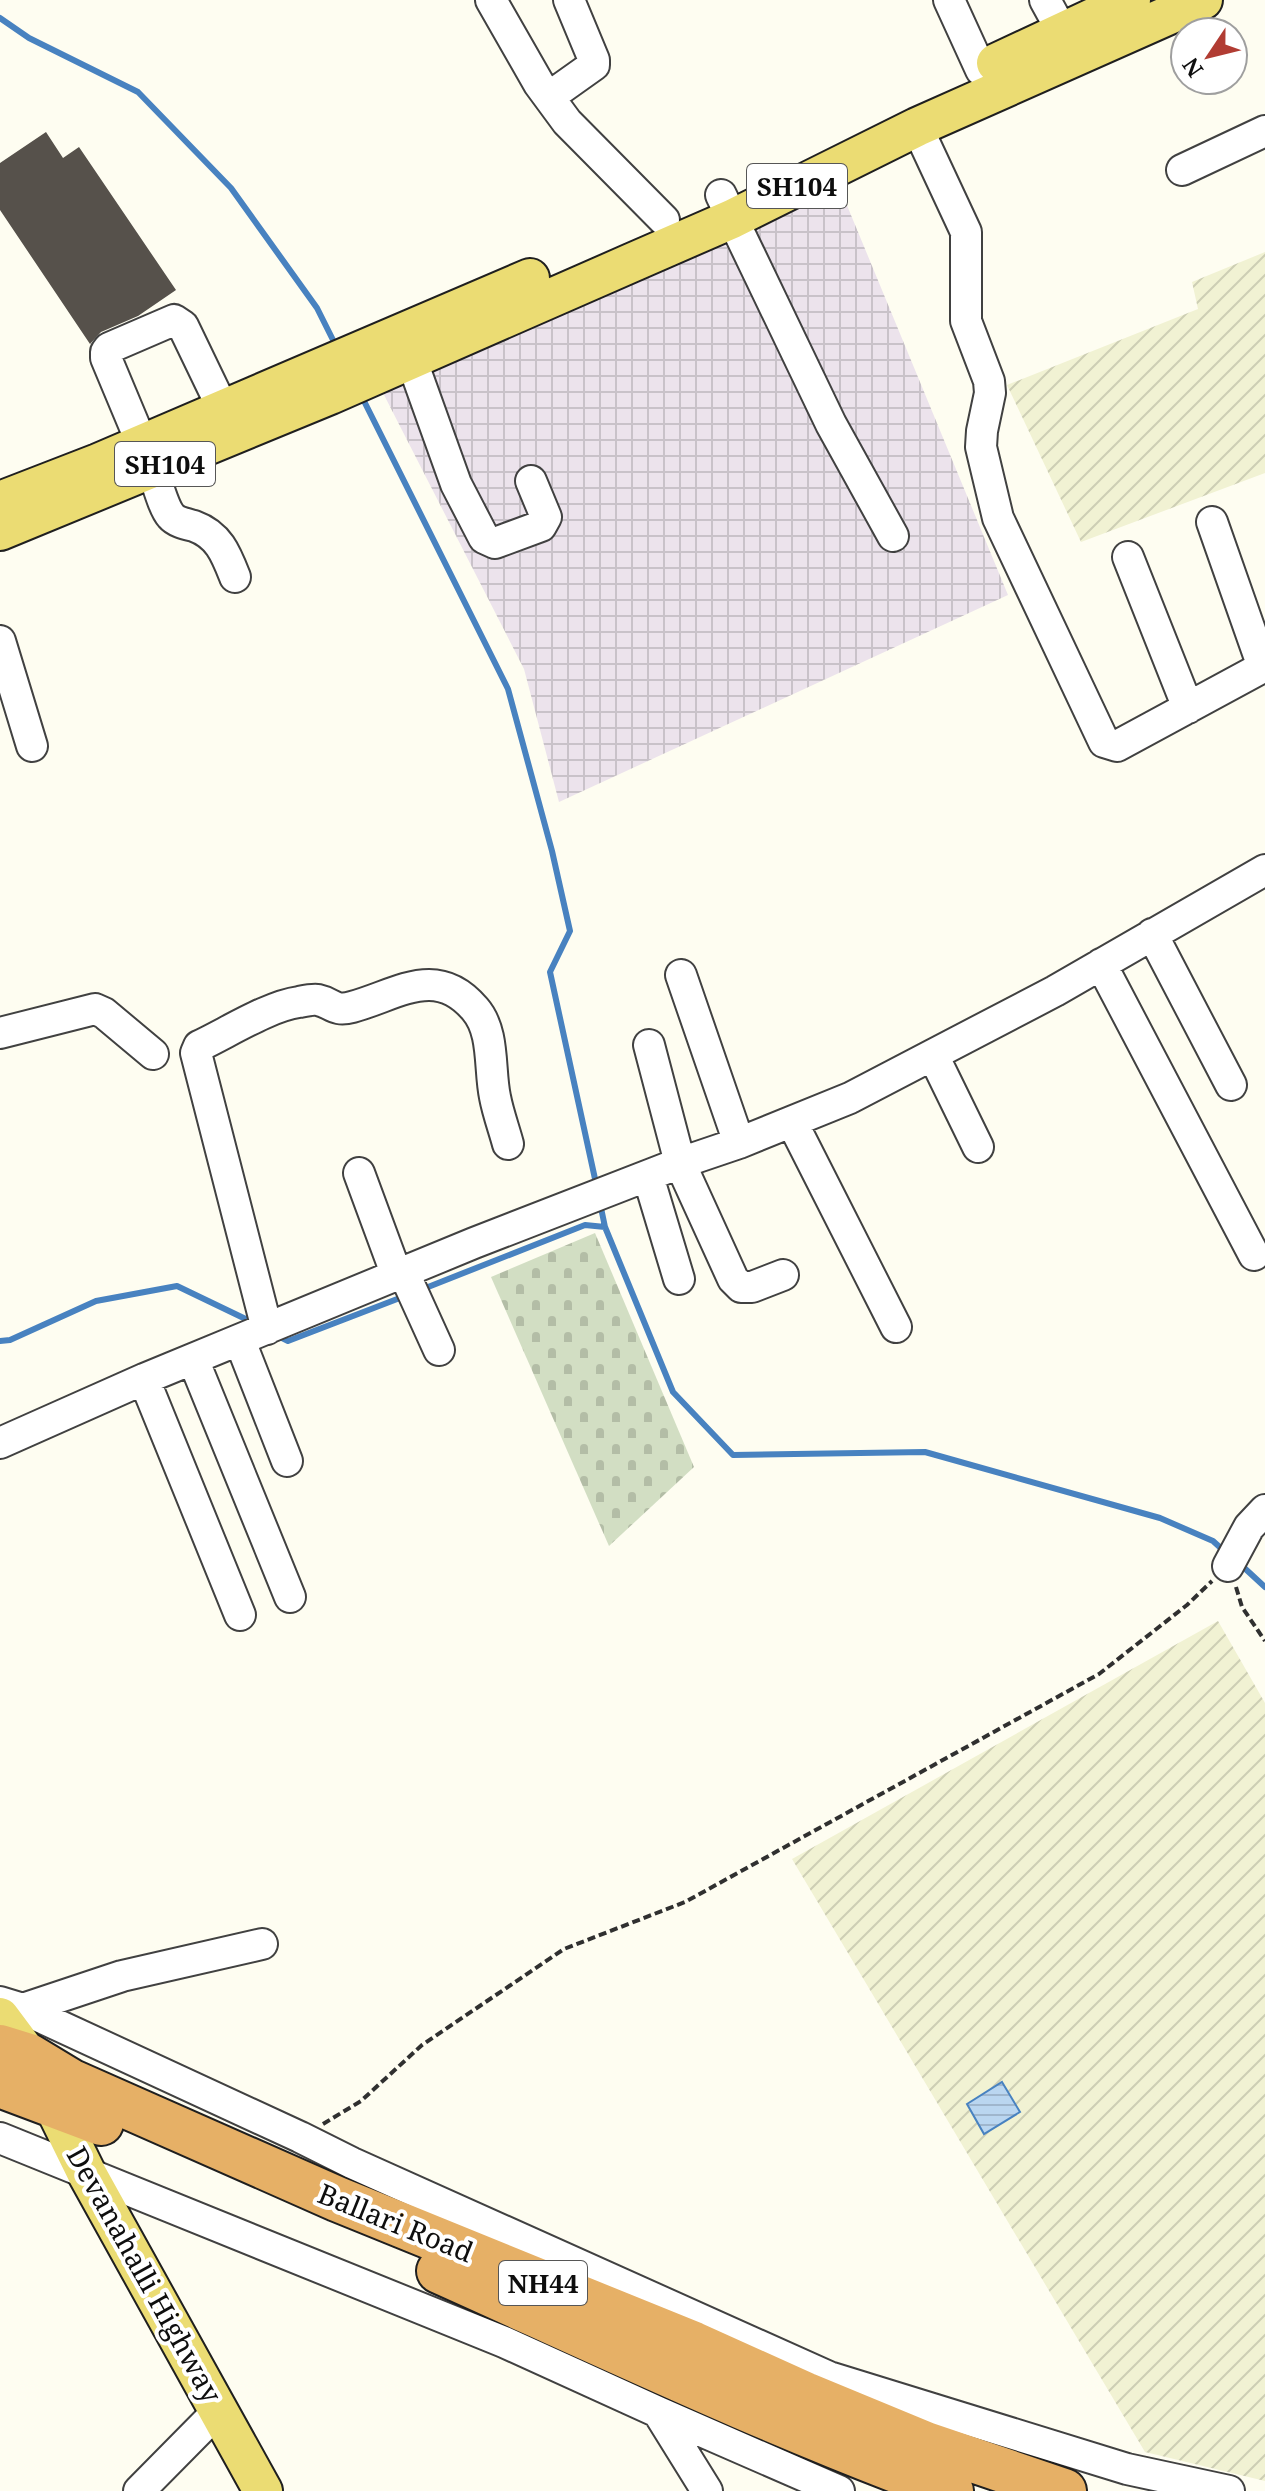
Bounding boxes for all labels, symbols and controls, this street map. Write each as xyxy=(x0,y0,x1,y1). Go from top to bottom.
north arrow xyxy=(1169,16,1249,96)
text: N xyxy=(1175,52,1209,84)
road number: SH104 xyxy=(747,164,847,208)
road number: SH104 xyxy=(115,442,215,486)
street label: Devanahalli Highway xyxy=(59,2139,231,2409)
street label: Ballari Road xyxy=(313,2174,479,2270)
road number: NH44 xyxy=(499,2261,587,2305)

